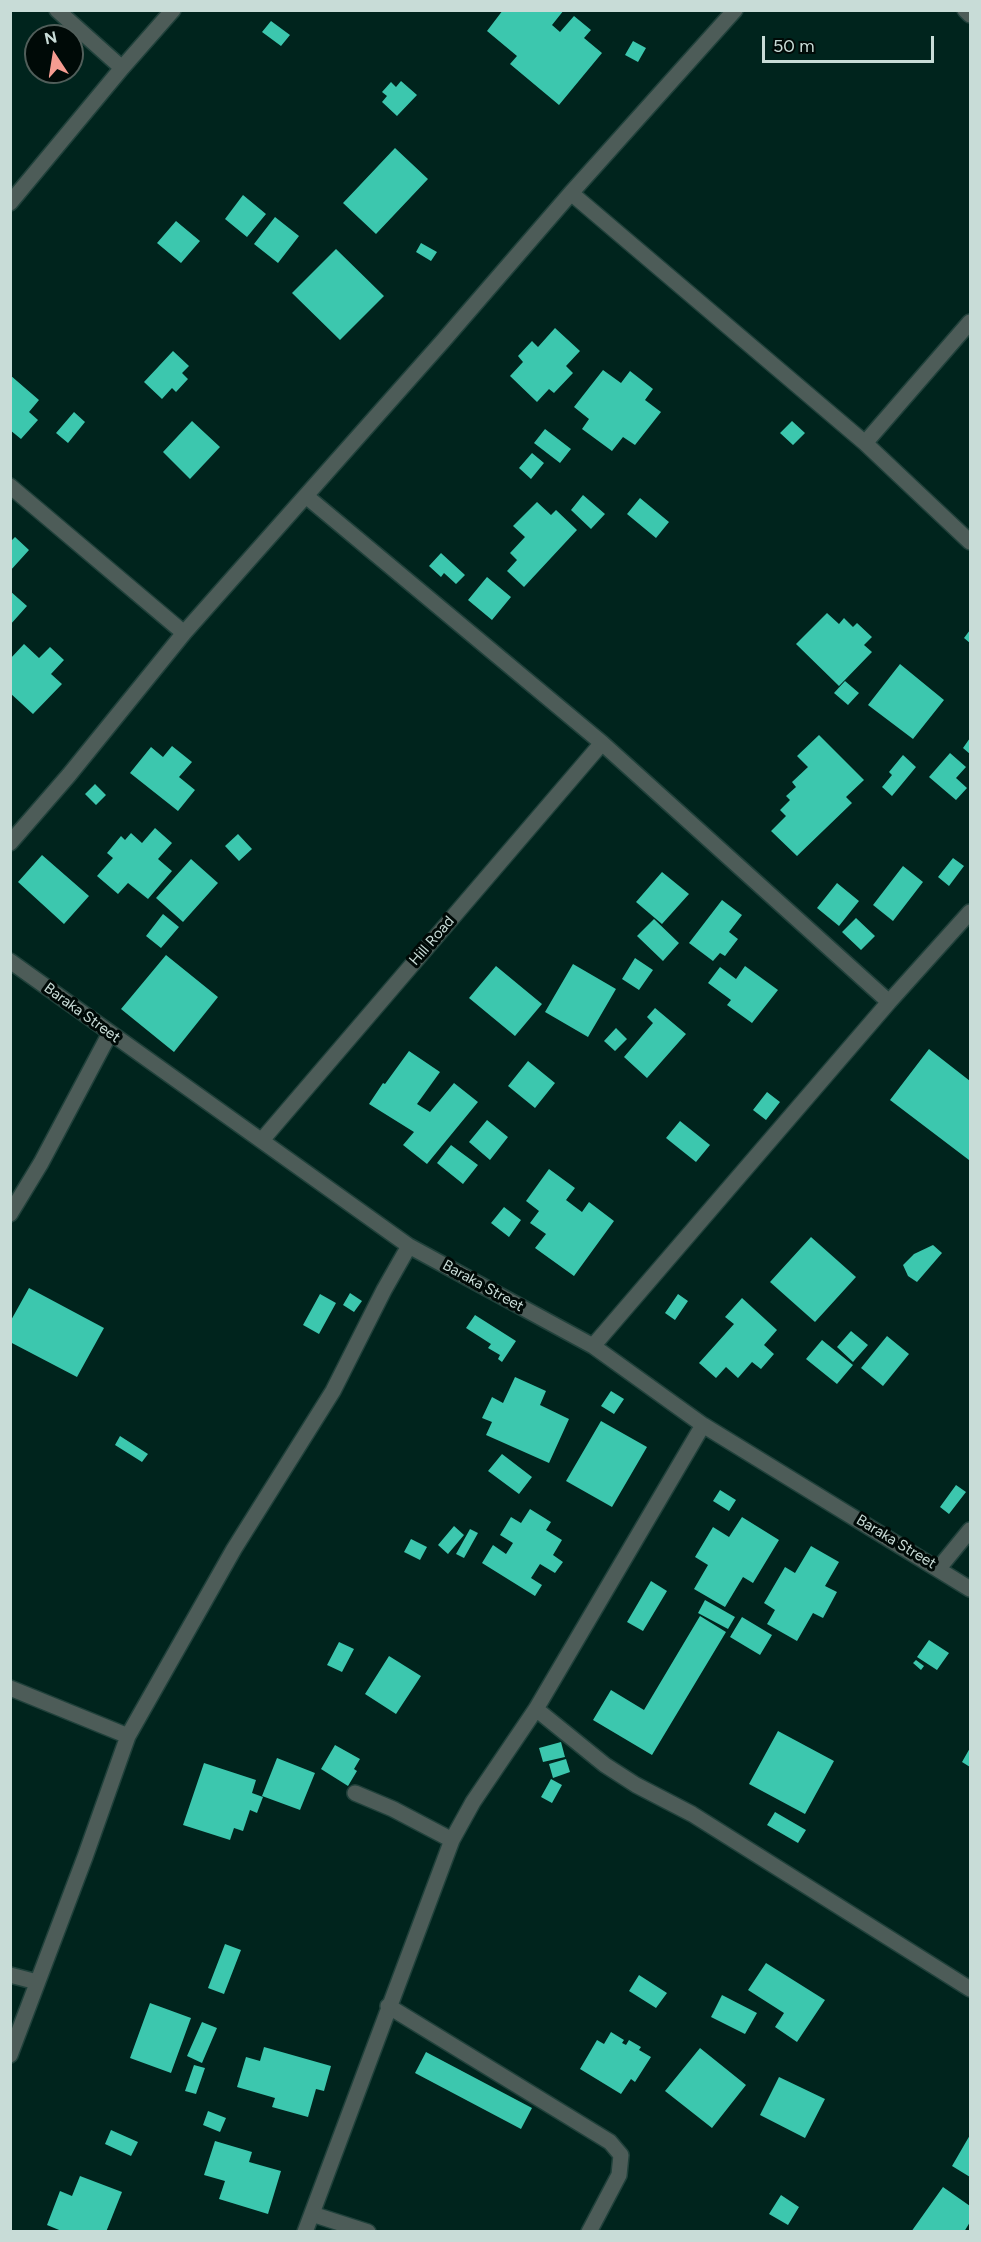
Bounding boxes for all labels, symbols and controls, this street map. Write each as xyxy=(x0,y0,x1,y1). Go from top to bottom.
north arrow xyxy=(24,24,84,84)
scale bar xyxy=(765,24,938,62)
text: N xyxy=(43,27,59,48)
text: 50 m xyxy=(773,35,815,57)
street label: Hill Road xyxy=(406,913,458,969)
street label: Baraka Street xyxy=(40,979,124,1047)
street label: Baraka Street xyxy=(439,1256,527,1316)
street label: Baraka Street xyxy=(853,1511,939,1573)

